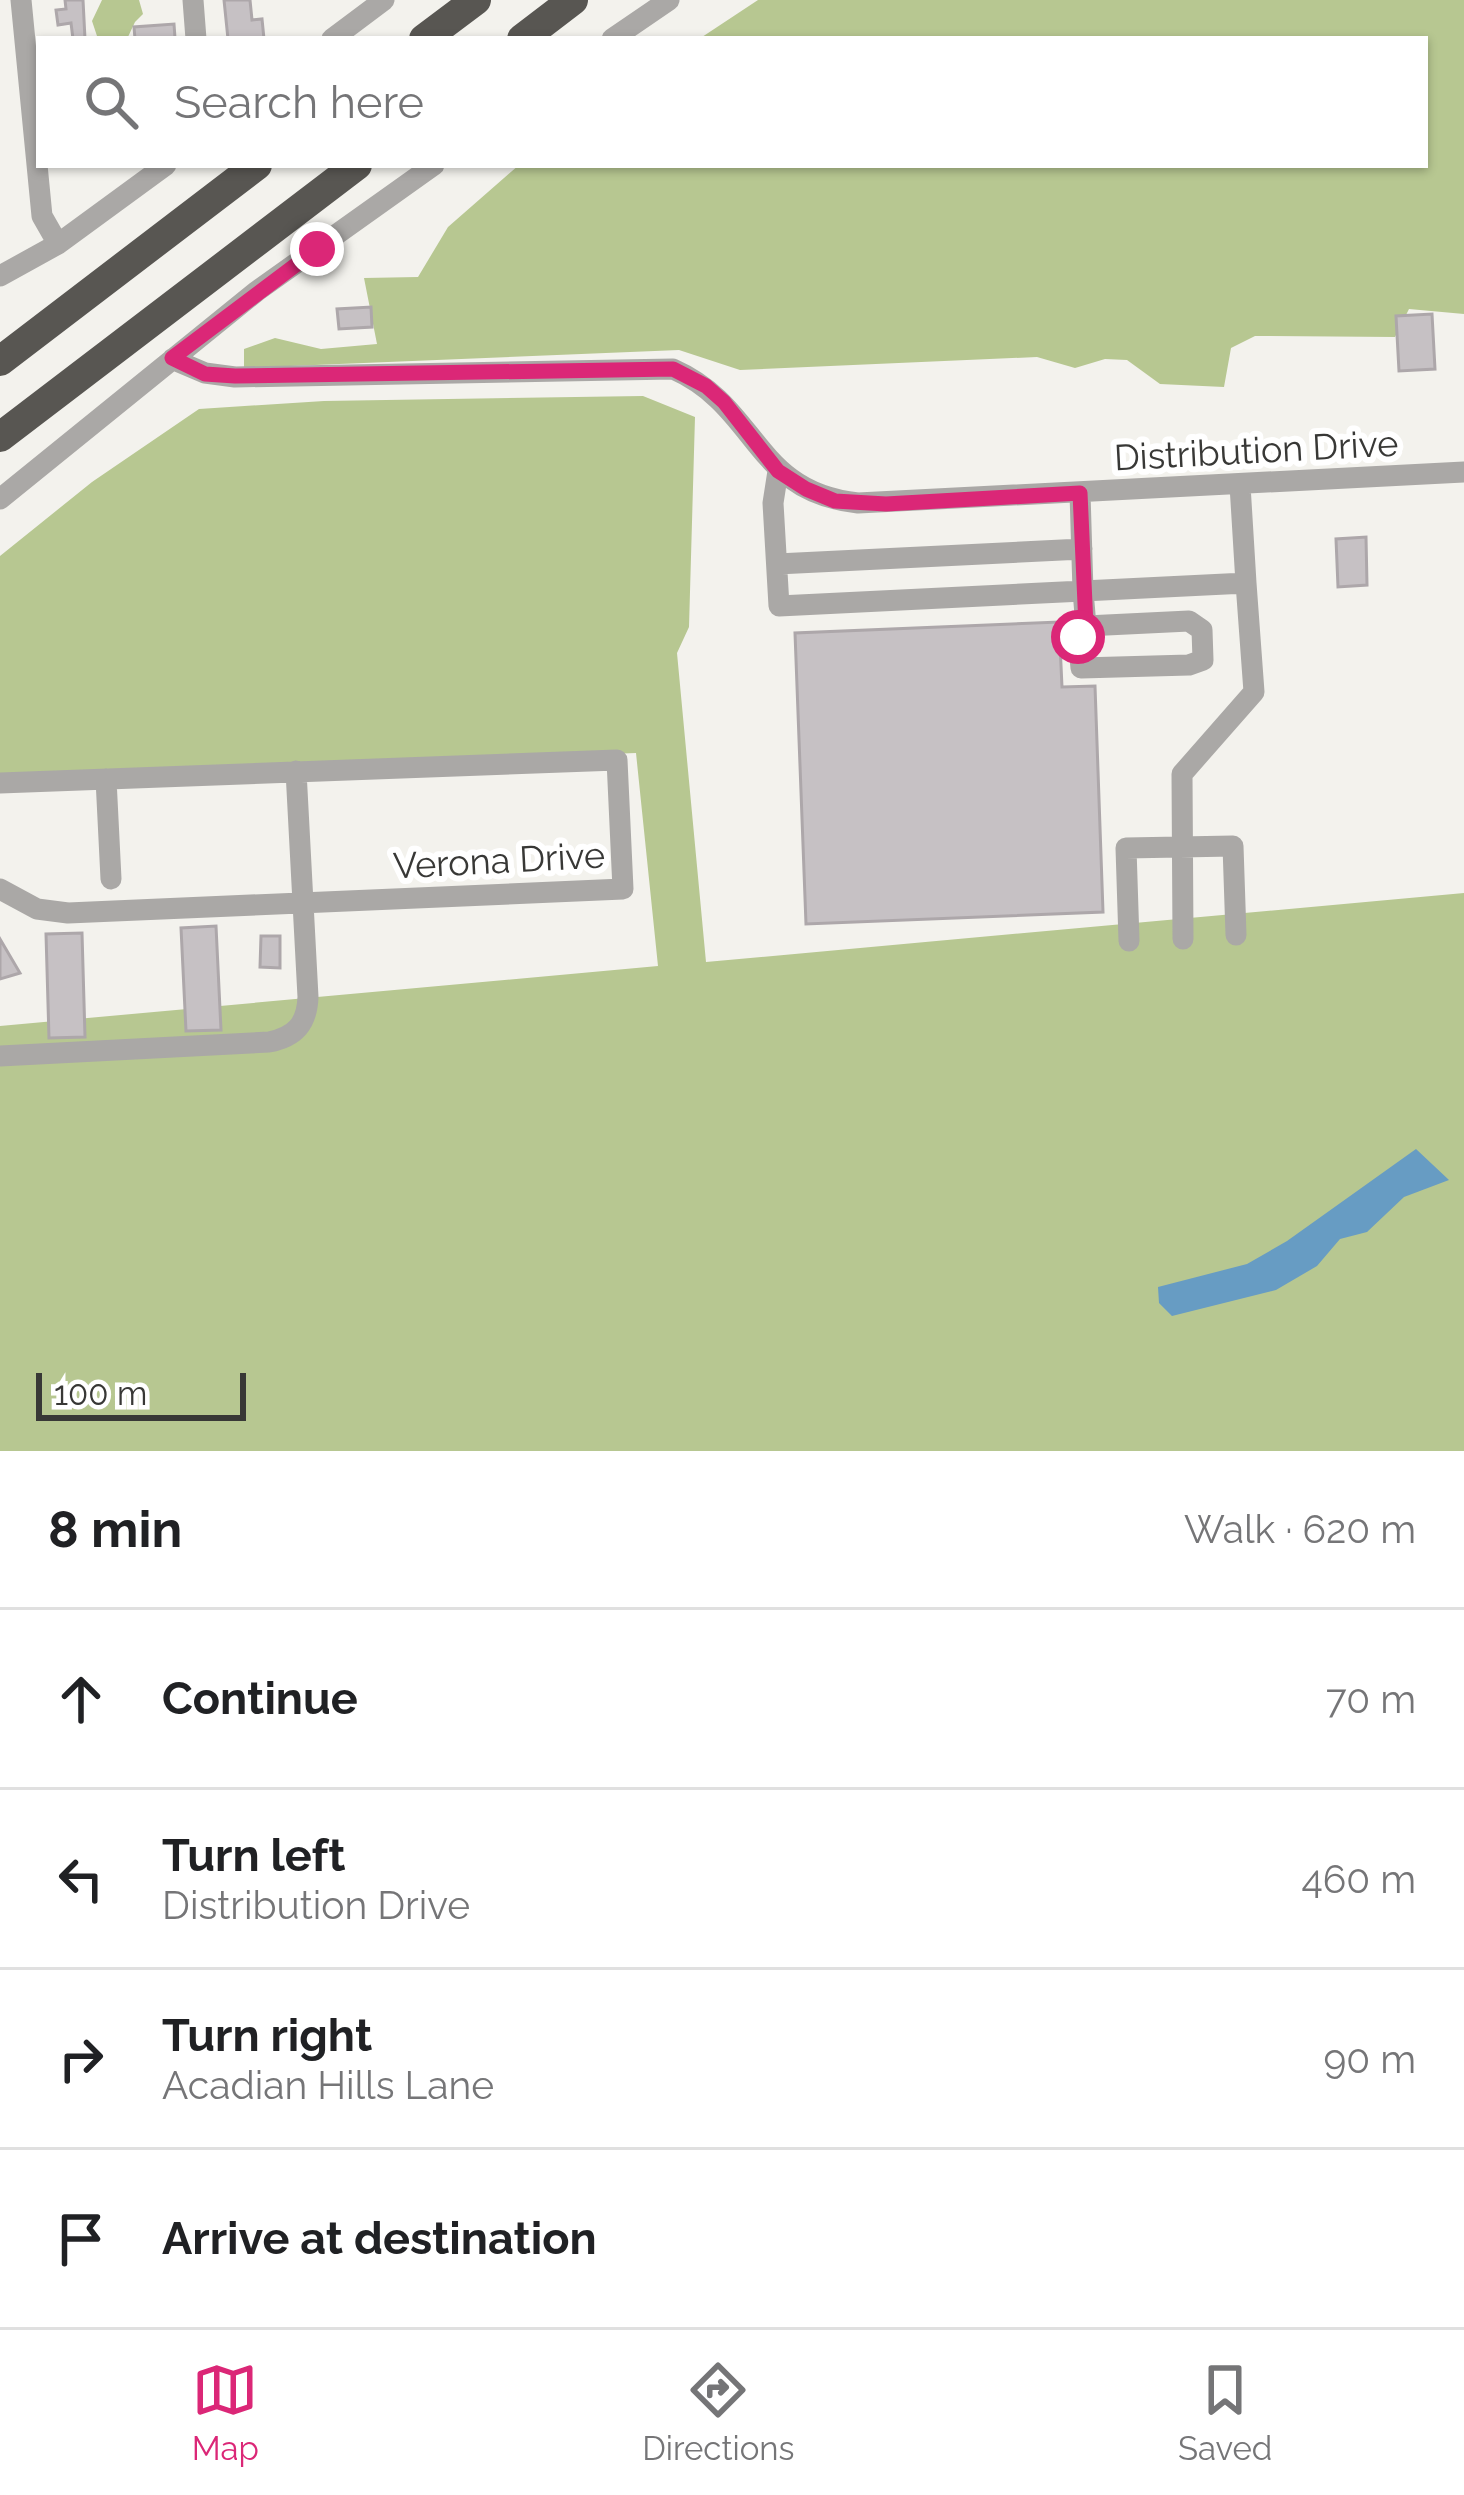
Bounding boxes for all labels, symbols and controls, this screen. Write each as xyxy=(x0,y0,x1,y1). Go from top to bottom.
search box xyxy=(36,36,1428,168)
icon: search xyxy=(78,69,144,135)
text: Search here xyxy=(174,76,424,129)
route end xyxy=(290,222,344,276)
street label: Distribution Drive xyxy=(1113,422,1399,478)
route start xyxy=(1051,610,1105,664)
street label: Verona Drive xyxy=(392,833,606,887)
scale bar xyxy=(36,1367,246,1420)
text: 100 m xyxy=(54,1374,147,1413)
text: 8 min xyxy=(48,1499,182,1559)
text: Walk · 620 m xyxy=(1184,1506,1416,1552)
icon: ahead xyxy=(48,1666,114,1732)
text: Continue xyxy=(162,1672,358,1725)
text: 70 m xyxy=(1326,1676,1416,1722)
text: Turn left xyxy=(162,1829,345,1882)
icon: left xyxy=(48,1846,114,1912)
text: 460 m xyxy=(1302,1856,1416,1902)
text: Distribution Drive xyxy=(162,1882,470,1928)
text: Turn right xyxy=(162,2009,372,2062)
icon: right xyxy=(48,2026,114,2092)
text: 90 m xyxy=(1323,2036,1416,2082)
text: Acadian Hills Lane xyxy=(162,2062,494,2108)
icon: arrive xyxy=(48,2206,114,2272)
text: Arrive at destination xyxy=(162,2212,597,2265)
tab: Map xyxy=(192,2357,259,2468)
tab: Directions xyxy=(642,2357,795,2468)
tab: Saved xyxy=(1178,2357,1272,2468)

